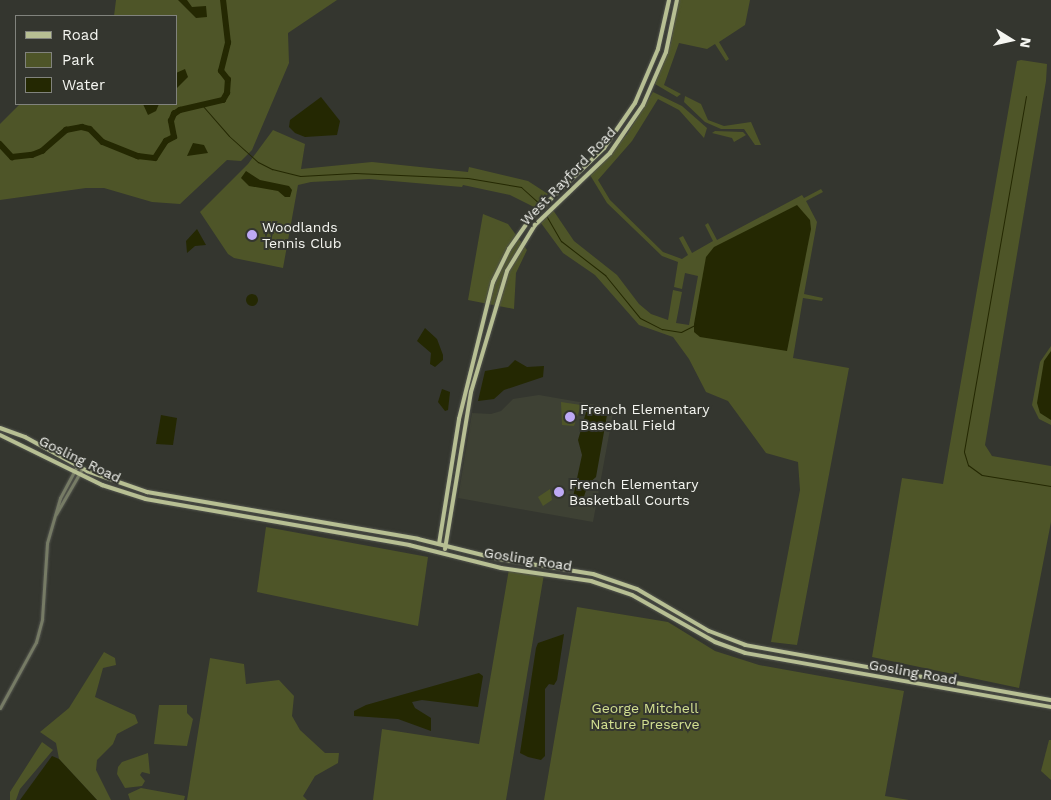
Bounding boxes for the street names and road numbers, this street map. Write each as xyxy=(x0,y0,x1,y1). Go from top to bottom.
street label: West Rayford Road xyxy=(517,123,619,229)
street label: Gosling Road xyxy=(36,432,124,486)
street label: Gosling Road xyxy=(483,544,573,574)
street label: Gosling Road xyxy=(868,656,958,688)

